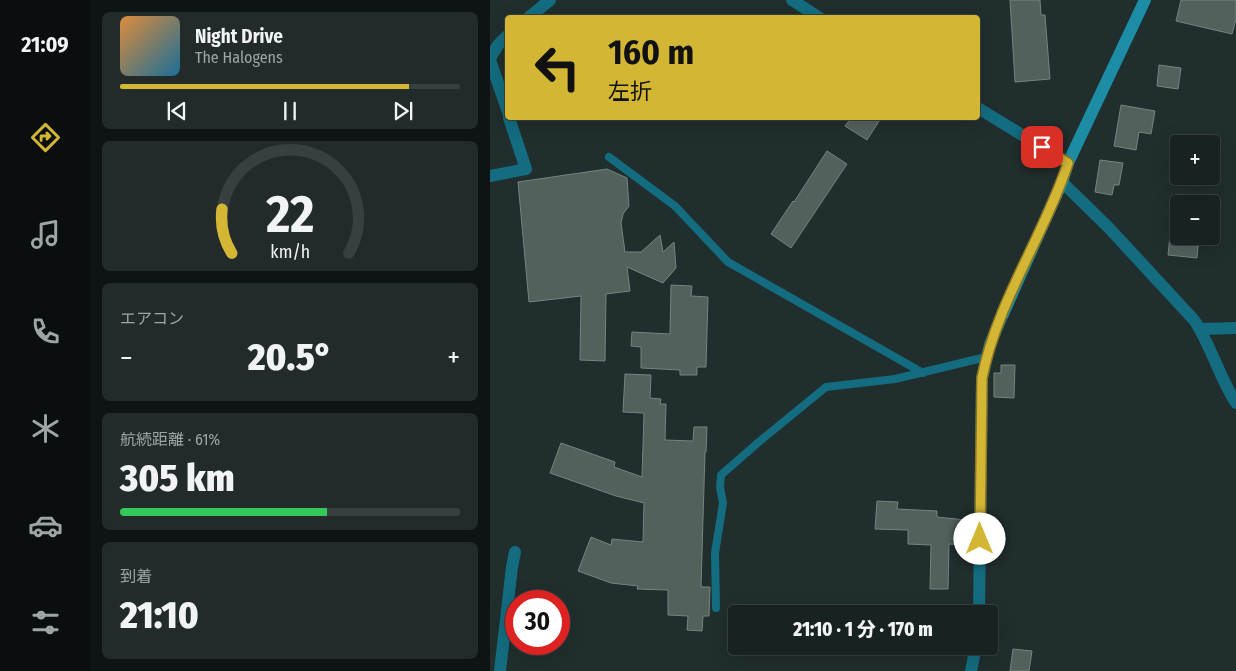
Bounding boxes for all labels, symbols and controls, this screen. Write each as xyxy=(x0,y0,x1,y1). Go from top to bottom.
text: Night Drive xyxy=(195,25,283,48)
text: 21:09 xyxy=(21,31,69,58)
text: 160 m xyxy=(608,31,694,73)
icon: left xyxy=(525,35,590,100)
text: The Halogens xyxy=(195,48,283,67)
text: 左折 xyxy=(608,78,652,105)
icon: previous xyxy=(163,97,191,125)
icon: pause xyxy=(276,97,304,125)
icon: next xyxy=(389,97,417,125)
icon: directions xyxy=(28,120,63,155)
pin xyxy=(1021,126,1063,168)
icon: arrive xyxy=(1028,133,1056,161)
map controls xyxy=(1170,135,1220,245)
button: + xyxy=(1170,135,1220,185)
text: 22 xyxy=(265,183,314,246)
button: − xyxy=(1170,195,1220,245)
icon: music xyxy=(28,217,63,252)
text: km/h xyxy=(270,241,310,263)
text: エアコン xyxy=(120,309,184,328)
icon: phone xyxy=(28,314,63,349)
text: 20.5° xyxy=(248,334,332,380)
text: − xyxy=(120,341,133,374)
text: + xyxy=(447,341,460,374)
icon: climate xyxy=(28,411,63,446)
text: 航続距離 · 61% xyxy=(120,430,220,449)
text: 305 km xyxy=(120,455,235,501)
icon: car xyxy=(28,508,63,543)
position arrow xyxy=(953,512,1005,564)
text: 到着 xyxy=(120,567,152,586)
speed limit sign: 30 xyxy=(505,590,570,655)
text: 21:10 xyxy=(120,592,199,638)
icon: filters xyxy=(28,605,63,640)
text: 21:10 · 1 分 · 170 m xyxy=(793,618,933,641)

